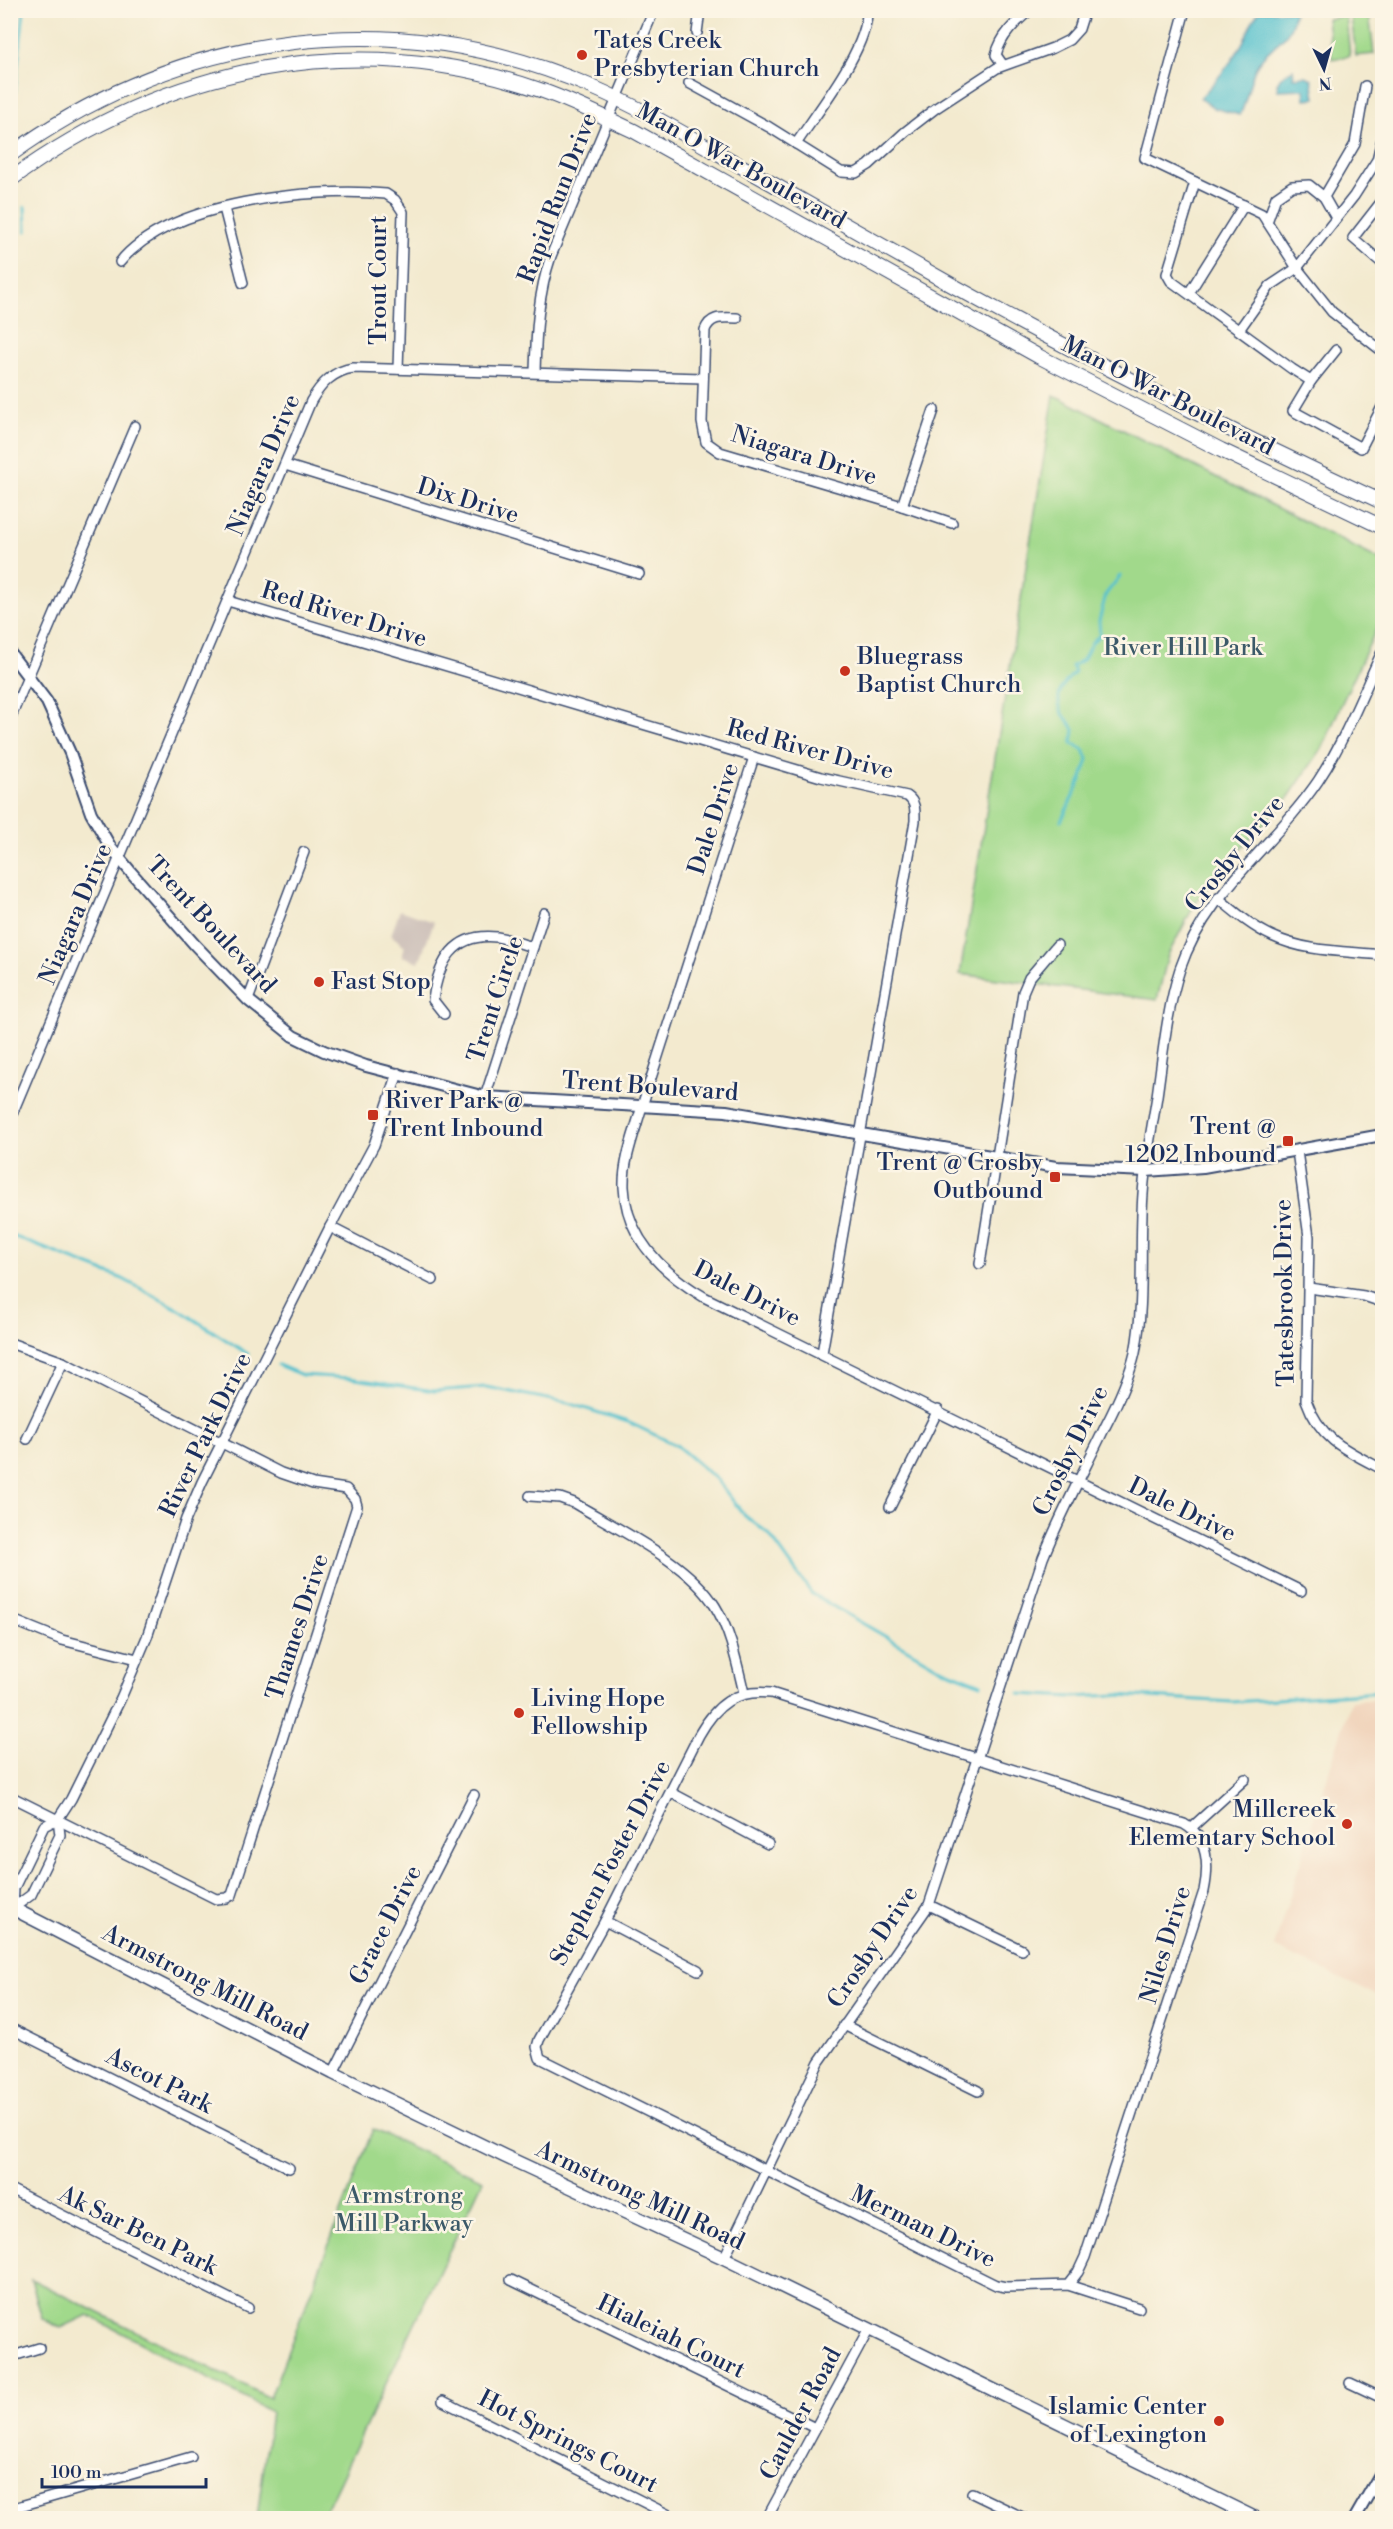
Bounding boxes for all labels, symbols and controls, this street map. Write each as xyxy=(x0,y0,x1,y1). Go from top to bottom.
place label: Tates Creek Presbyterian Church xyxy=(594,26,820,84)
north arrow xyxy=(1294,39,1354,99)
marker: Tates Creek Presbyterian Church xyxy=(575,48,589,62)
text: N xyxy=(1318,72,1332,93)
street label: Man O War Boulevard xyxy=(631,96,851,236)
street label: Rapid Run Drive xyxy=(512,108,604,288)
street label: Trout Court xyxy=(364,215,394,345)
street label: Man O War Boulevard xyxy=(1057,329,1280,463)
street label: Niagara Drive xyxy=(221,390,307,540)
street label: Niagara Drive xyxy=(727,420,881,492)
street label: Dix Drive xyxy=(414,471,522,531)
street label: Red River Drive xyxy=(258,576,430,654)
park label: River Hill Park xyxy=(1103,633,1264,663)
place label: Bluegrass Baptist Church xyxy=(856,642,1021,700)
marker: Bluegrass Baptist Church xyxy=(838,664,852,678)
street label: Red River Drive xyxy=(723,713,897,787)
street label: Dale Drive xyxy=(682,759,746,879)
street label: Crosby Drive xyxy=(1179,790,1291,918)
street label: Niagara Drive xyxy=(33,839,119,989)
street label: Trent Boulevard xyxy=(140,850,283,1000)
street label: Trent Circle xyxy=(461,932,531,1066)
place label: Fast Stop xyxy=(331,967,431,997)
marker: Fast Stop xyxy=(312,975,326,989)
street label: Trent Boulevard xyxy=(561,1066,740,1108)
place label: River Park @ Trent Inbound xyxy=(385,1086,543,1144)
marker: River Park @ Trent Inbound xyxy=(366,1108,380,1122)
place label: Trent @ 1202 Inbound xyxy=(1125,1112,1276,1170)
marker: Trent @ 1202 Inbound xyxy=(1281,1134,1295,1148)
place label: Trent @ Crosby Outbound xyxy=(876,1148,1043,1206)
marker: Trent @ Crosby Outbound xyxy=(1048,1170,1062,1184)
street label: Tatesbrook Drive xyxy=(1268,1199,1302,1387)
street label: Dale Drive xyxy=(688,1254,806,1334)
street label: River Park Drive xyxy=(153,1348,259,1522)
street label: Crosby Drive xyxy=(1026,1381,1116,1521)
street label: Dale Drive xyxy=(1123,1471,1241,1549)
street label: Thames Drive xyxy=(260,1550,336,1704)
place label: Living Hope Fellowship xyxy=(531,1684,665,1742)
marker: Living Hope Fellowship xyxy=(512,1706,526,1720)
street label: Stephen Foster Drive xyxy=(544,1755,678,1971)
place label: Millcreek Elementary School xyxy=(1129,1795,1336,1853)
marker: Millcreek Elementary School xyxy=(1340,1817,1354,1831)
street label: Grace Drive xyxy=(343,1860,429,1990)
street label: Crosby Drive xyxy=(821,1880,925,2014)
street label: Niles Drive xyxy=(1134,1882,1198,2008)
street label: Armstrong Mill Road xyxy=(96,1918,313,2048)
street label: Ascot Park xyxy=(100,2041,219,2121)
street label: Armstrong Mill Road xyxy=(530,2134,749,2258)
street label: Ak Sar Ben Park xyxy=(53,2179,224,2283)
street label: Merman Drive xyxy=(846,2179,1000,2275)
park label: Armstrong Mill Parkway xyxy=(335,2181,474,2239)
street label: Hialeiah Court xyxy=(592,2288,750,2386)
street label: Caulder Road xyxy=(753,2342,849,2486)
street label: Hot Springs Court xyxy=(473,2384,663,2500)
place label: Islamic Center of Lexington xyxy=(1048,2392,1207,2450)
marker: Islamic Center of Lexington xyxy=(1212,2414,1226,2428)
scale bar xyxy=(42,2451,206,2489)
text: 100 m xyxy=(51,2461,102,2484)

